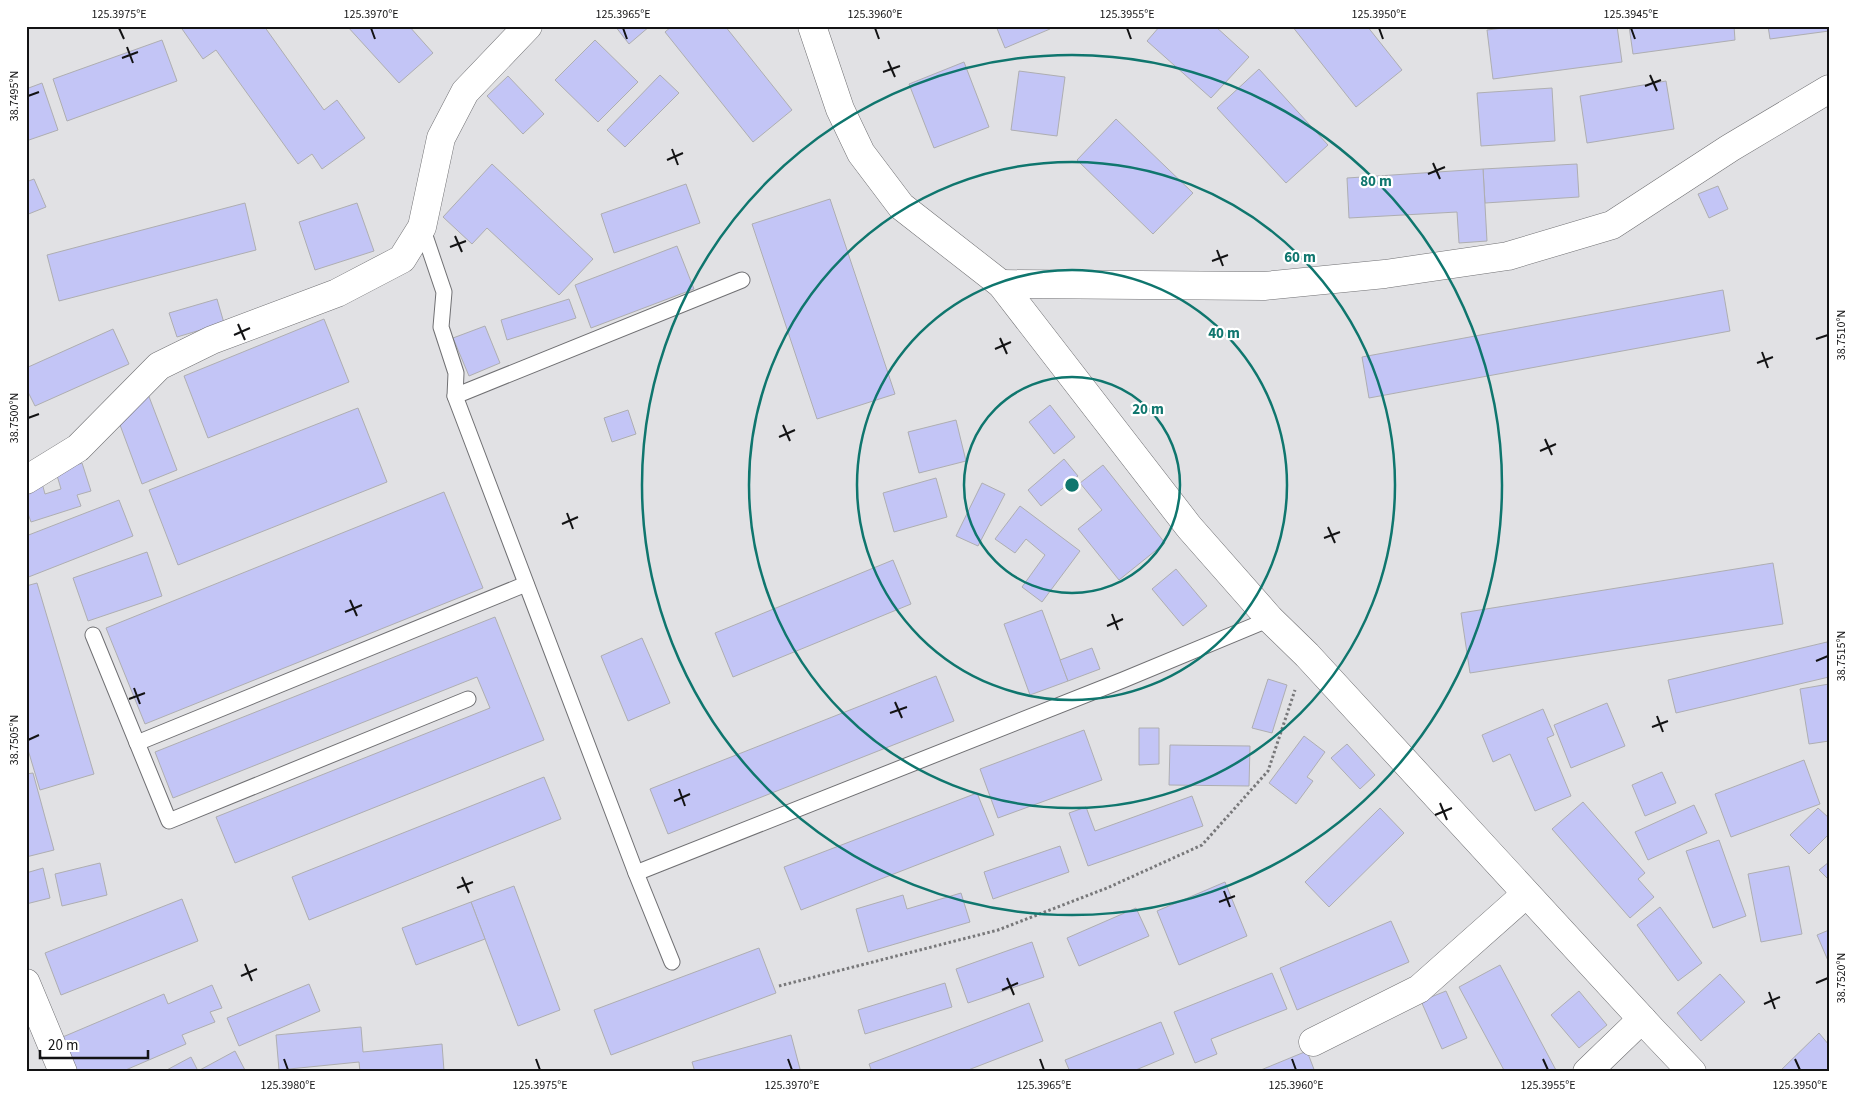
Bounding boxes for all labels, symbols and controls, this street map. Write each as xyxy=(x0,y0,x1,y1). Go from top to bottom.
text: 125.3975°E xyxy=(91,6,147,23)
text: 125.3970°E xyxy=(343,6,399,23)
text: 125.3965°E xyxy=(595,6,651,23)
text: 125.3960°E xyxy=(847,6,903,23)
text: 125.3955°E xyxy=(1099,6,1155,23)
text: 125.3950°E xyxy=(1351,6,1407,23)
text: 125.3945°E xyxy=(1603,6,1659,23)
text: 38.7495°N xyxy=(6,71,23,121)
text: 80 m xyxy=(1360,171,1392,192)
text: 60 m xyxy=(1284,247,1316,268)
text: 38.7510°N xyxy=(1833,310,1850,360)
text: 40 m xyxy=(1208,323,1240,344)
text: 38.7500°N xyxy=(6,393,23,443)
text: 20 m xyxy=(1132,399,1164,420)
centre of rings xyxy=(1063,476,1081,494)
text: 38.7515°N xyxy=(1833,631,1850,681)
text: 38.7505°N xyxy=(6,715,23,765)
text: 38.7520°N xyxy=(1833,953,1850,1003)
scale bar xyxy=(40,1028,148,1060)
text: 20 m xyxy=(48,1035,78,1056)
text: 125.3980°E xyxy=(260,1077,316,1094)
text: 125.3975°E xyxy=(512,1077,568,1094)
text: 125.3970°E xyxy=(764,1077,820,1094)
text: 125.3965°E xyxy=(1016,1077,1072,1094)
text: 125.3960°E xyxy=(1268,1077,1324,1094)
text: 125.3955°E xyxy=(1520,1077,1576,1094)
text: 125.3950°E xyxy=(1772,1077,1828,1094)

